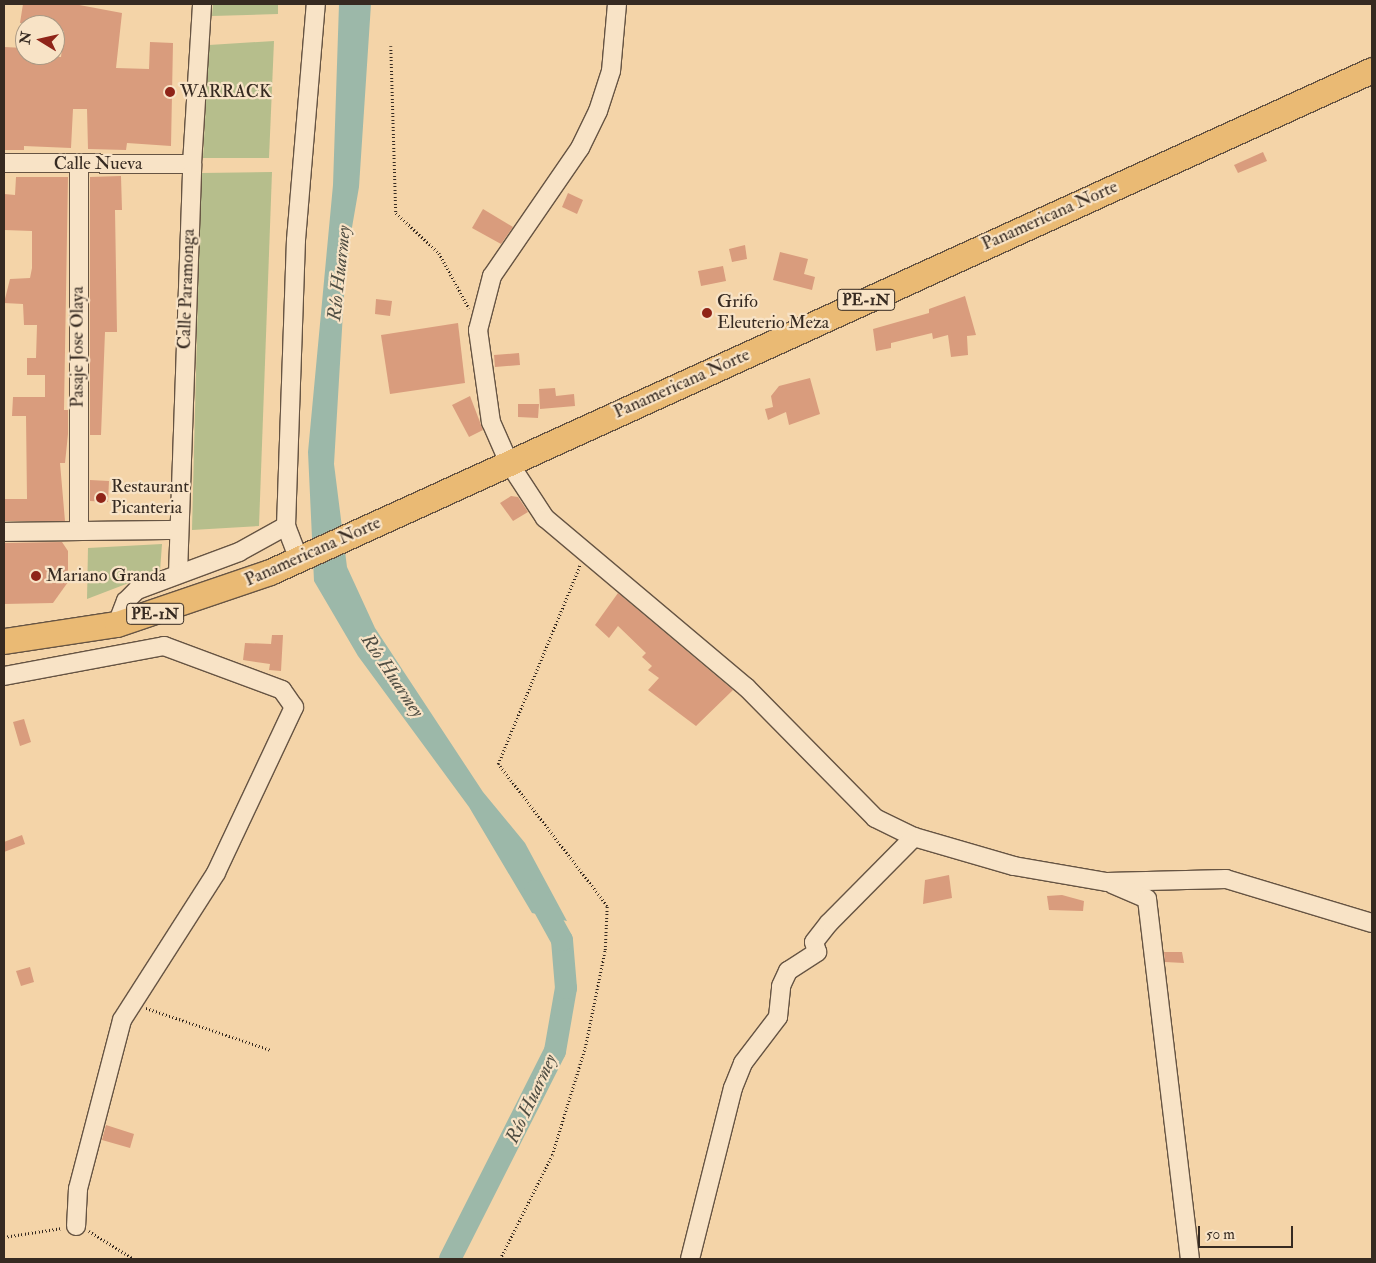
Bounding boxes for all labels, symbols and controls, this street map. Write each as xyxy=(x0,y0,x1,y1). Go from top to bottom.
north arrow xyxy=(15,15,65,65)
text: N xyxy=(16,30,35,45)
place label: WARRACK xyxy=(180,81,271,103)
marker: WARRACK xyxy=(164,86,176,98)
street label: Calle Nueva xyxy=(54,153,142,175)
street label: Panamericana Norte xyxy=(979,176,1121,256)
water label: Río Huarmey xyxy=(324,224,356,322)
street label: Calle Paramonga xyxy=(174,228,200,350)
street label: Pasaje Jose Olaya xyxy=(67,286,89,408)
road number: PE-1N xyxy=(836,286,896,314)
place label: Grifo Eleuterio Meza xyxy=(717,292,829,334)
marker: Grifo Eleuterio Meza xyxy=(701,307,713,319)
street label: Panamericana Norte xyxy=(611,344,753,424)
place label: Restaurant Picanteria xyxy=(111,477,189,520)
marker: Restaurant Picanteria xyxy=(95,492,107,504)
street label: Panamericana Norte xyxy=(242,512,384,592)
place label: Mariano Granda xyxy=(46,565,166,587)
marker: Mariano Granda xyxy=(30,570,42,582)
road number: PE-1N xyxy=(125,600,185,628)
water label: Río Huarmey xyxy=(356,630,428,722)
water label: Río Huarmey xyxy=(501,1051,563,1147)
scale bar xyxy=(1201,1216,1296,1248)
text: 50 m xyxy=(1206,1225,1235,1244)

